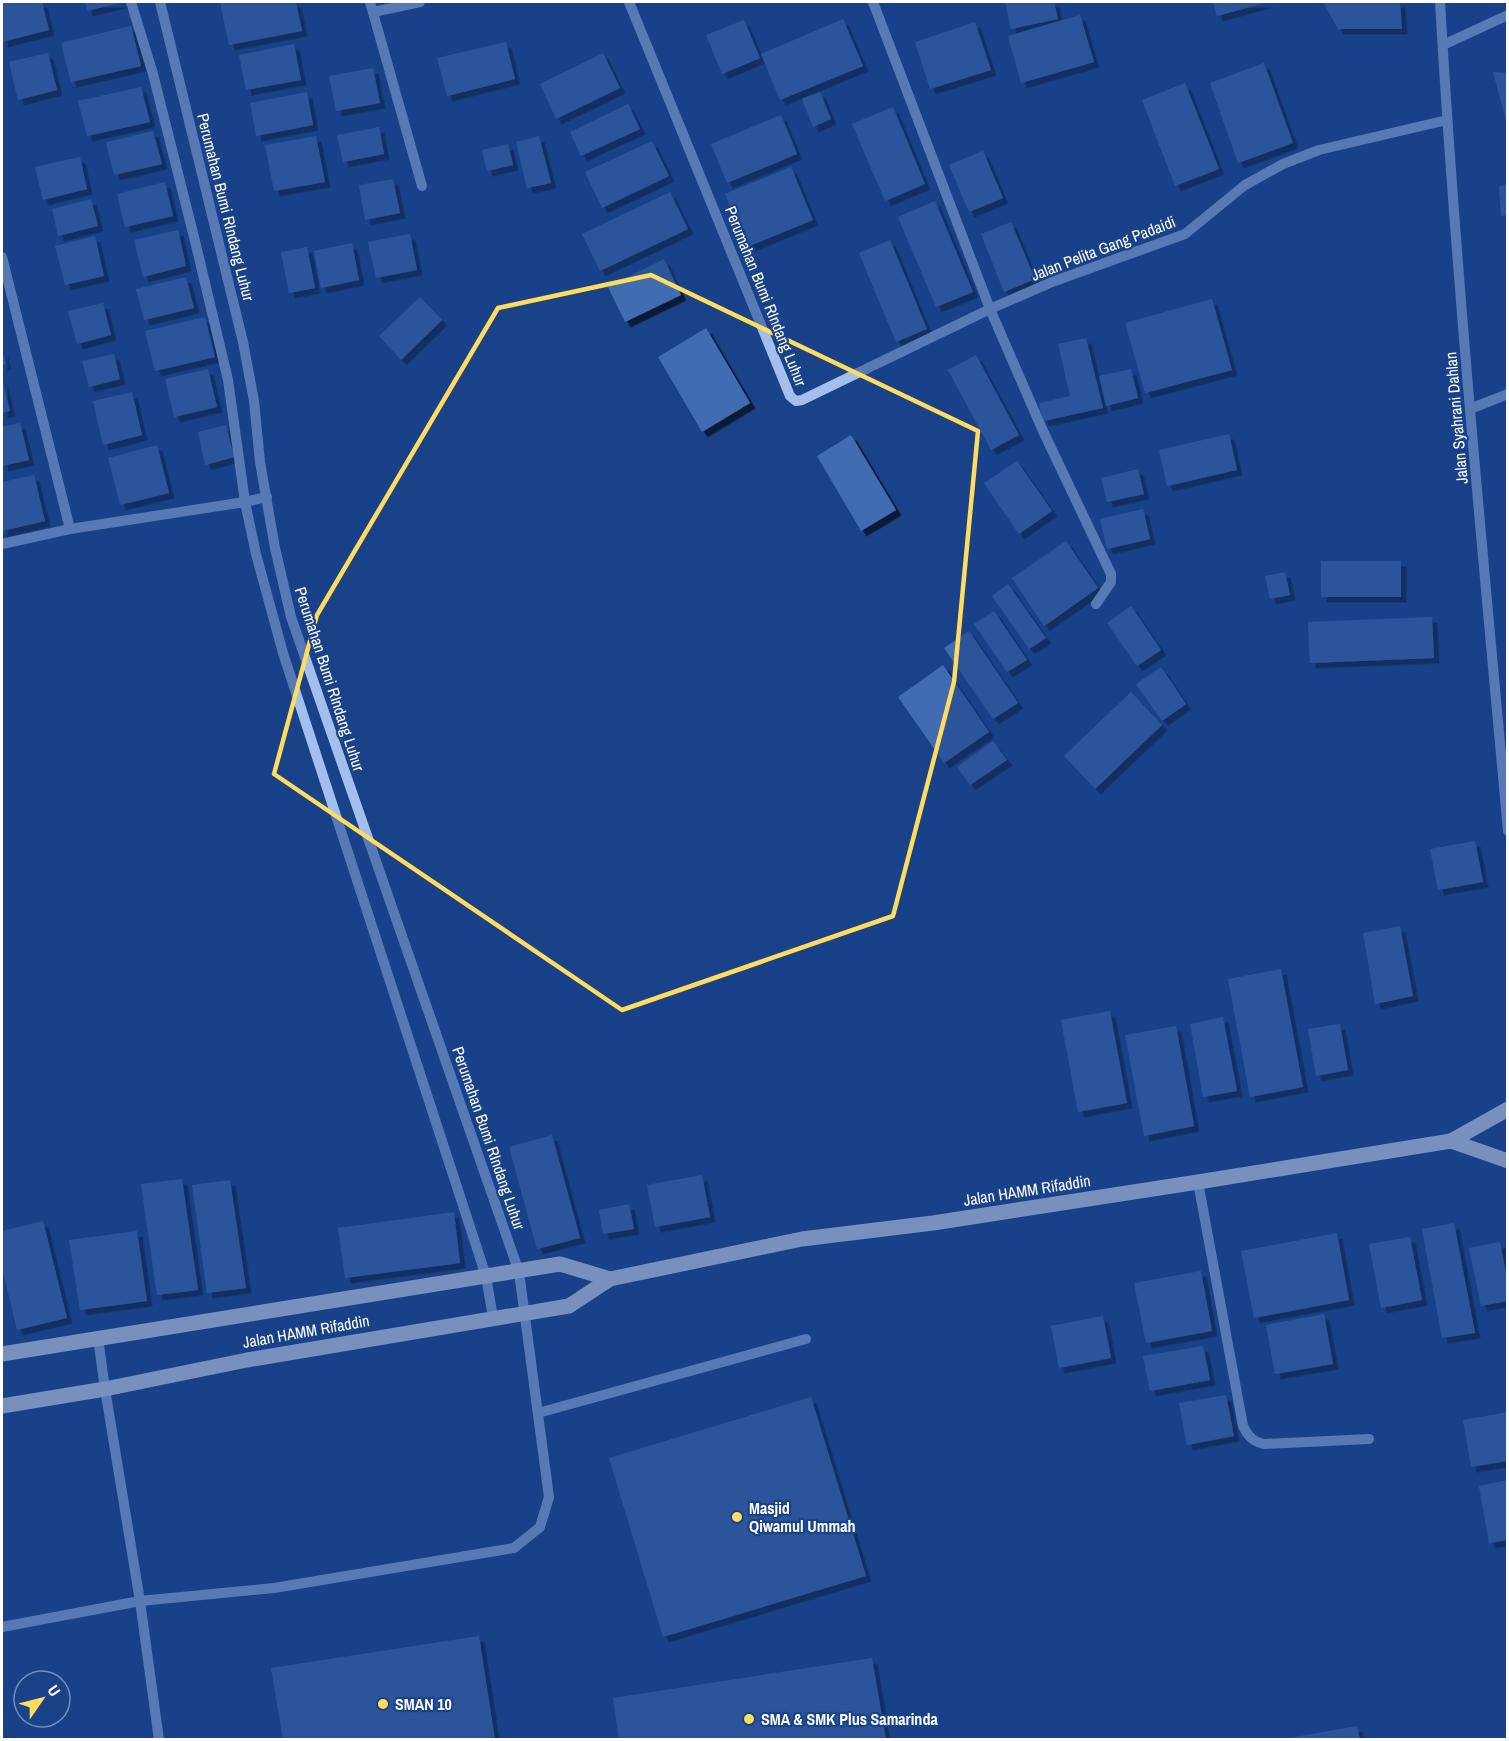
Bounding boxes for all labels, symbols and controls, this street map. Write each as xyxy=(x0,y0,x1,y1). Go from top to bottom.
street label: Perumahan Bumi RIndang Luhur xyxy=(192,111,260,304)
street label: Perumahan Bumi RIndang Luhur xyxy=(720,203,812,390)
street label: Jalan Pelita Gang Padaidi xyxy=(1028,210,1178,286)
street label: Jalan Syahrani Dahlan xyxy=(1439,351,1473,485)
street label: Perumahan Bumi RIndang Luhur xyxy=(290,584,370,775)
street label: Perumahan Bumi RIndang Luhur xyxy=(447,1043,531,1233)
street label: Jalan HAMM Rifaddin xyxy=(962,1169,1092,1211)
street label: Jalan HAMM Rifaddin xyxy=(241,1309,371,1353)
place label: Masjid Qiwamul Ummah xyxy=(749,1497,855,1537)
marker: Masjid Qiwamul Ummah xyxy=(730,1510,744,1524)
north arrow xyxy=(12,1669,72,1729)
text: U xyxy=(43,1680,66,1701)
place label: SMAN 10 xyxy=(395,1693,452,1715)
marker: SMAN 10 xyxy=(376,1697,390,1711)
place label: SMA & SMK Plus Samarinda xyxy=(761,1708,938,1730)
marker: SMA & SMK Plus Samarinda xyxy=(742,1712,756,1726)

